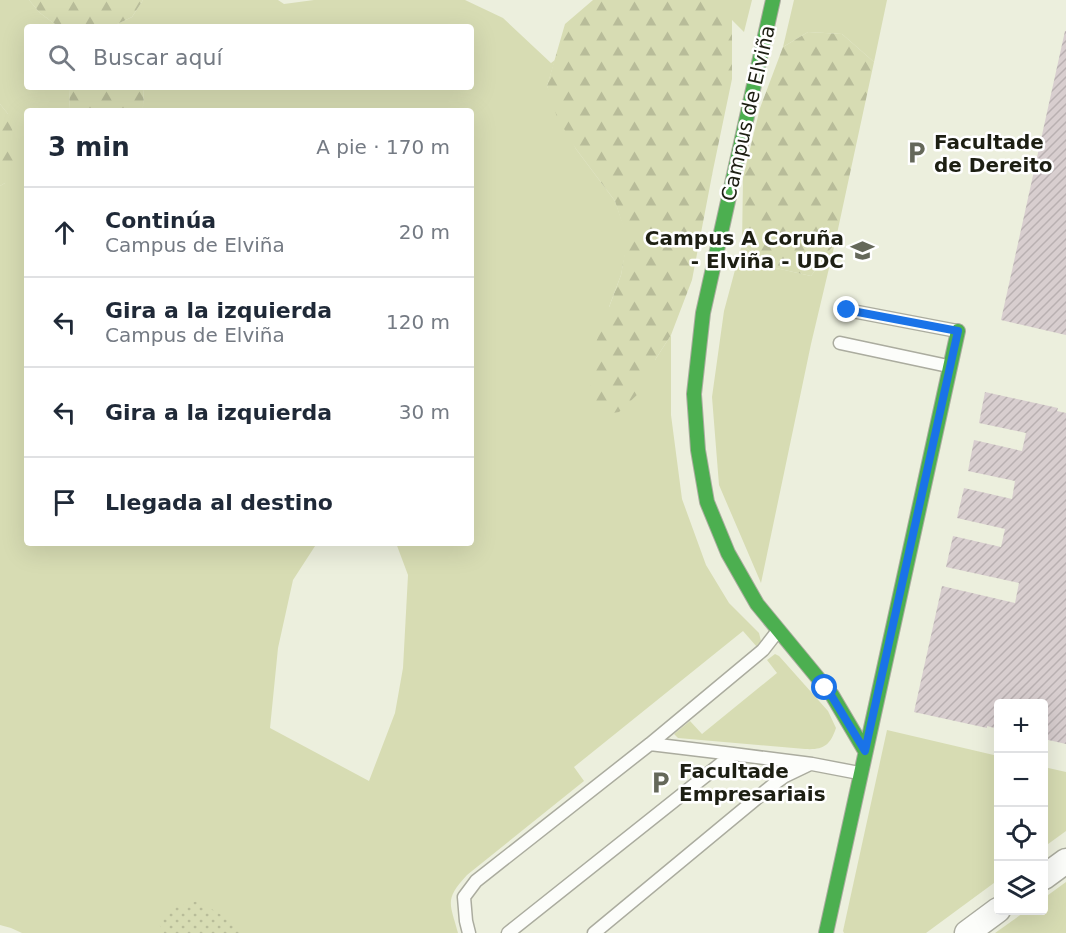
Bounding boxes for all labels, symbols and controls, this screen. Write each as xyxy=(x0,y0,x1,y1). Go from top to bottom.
street label: Campus de Elviña xyxy=(716,23,780,203)
search box xyxy=(24,24,474,90)
icon: search xyxy=(45,41,78,74)
text: Buscar aquí xyxy=(93,45,223,70)
place label: Facultade de Dereito xyxy=(934,130,1053,177)
text: 3 min xyxy=(48,132,130,162)
text: A pie · 170 m xyxy=(316,135,450,159)
parking icon: Facultade de Dereito xyxy=(903,140,929,166)
text: Continúa xyxy=(105,208,216,233)
icon: ahead xyxy=(48,216,81,249)
text: 20 m xyxy=(399,220,450,244)
place label: Campus A Coruña - Elviña - UDC xyxy=(645,226,844,273)
text: Campus de Elviña xyxy=(105,233,285,257)
school or university icon: Campus A Coruña - Elviña - UDC xyxy=(849,237,875,263)
route end xyxy=(833,296,859,322)
text: Gira a la izquierda xyxy=(105,298,332,323)
icon: left xyxy=(48,306,81,339)
text: 120 m xyxy=(386,310,450,334)
text: Campus de Elviña xyxy=(105,323,285,347)
icon: left xyxy=(48,396,81,429)
text: Gira a la izquierda xyxy=(105,400,332,425)
text: 30 m xyxy=(399,400,450,424)
icon: arrive xyxy=(48,486,81,519)
text: Llegada al destino xyxy=(105,490,333,515)
route start xyxy=(811,674,837,700)
map controls xyxy=(994,699,1048,915)
button: + xyxy=(994,699,1048,753)
button: − xyxy=(994,753,1048,807)
place label: Facultade Empresariais xyxy=(679,759,826,806)
parking icon: Facultade Empresariais xyxy=(648,769,674,795)
button: locate xyxy=(994,807,1048,861)
button: layers xyxy=(994,861,1048,915)

